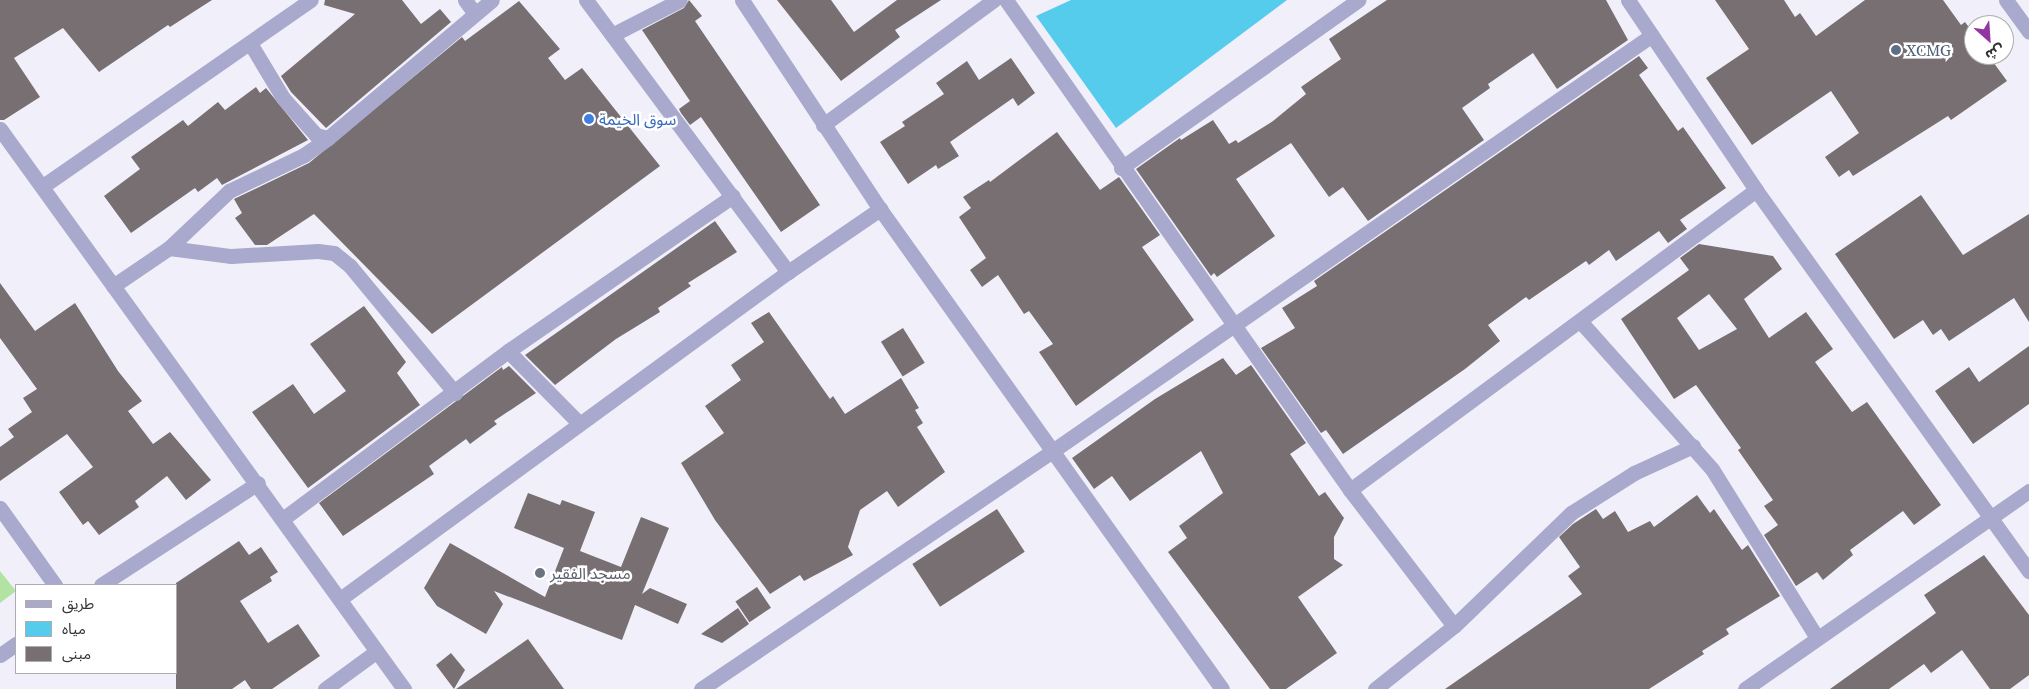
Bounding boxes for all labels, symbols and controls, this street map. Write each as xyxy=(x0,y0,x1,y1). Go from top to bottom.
north arrow xyxy=(1964,15,2014,65)
text: ش xyxy=(1982,39,2008,66)
place label: XCMG xyxy=(1906,40,1951,60)
marker: XCMG xyxy=(1890,44,1902,56)
place label: سوق الخيمة xyxy=(599,109,676,129)
marker: سوق الخيمة xyxy=(583,113,595,125)
place label: مسجد الفقير xyxy=(550,563,631,583)
marker: مسجد الفقير xyxy=(534,567,546,579)
legend xyxy=(15,584,178,674)
text: طريق xyxy=(62,593,94,614)
text: مياه xyxy=(62,618,86,639)
text: مبنى xyxy=(62,643,91,664)

